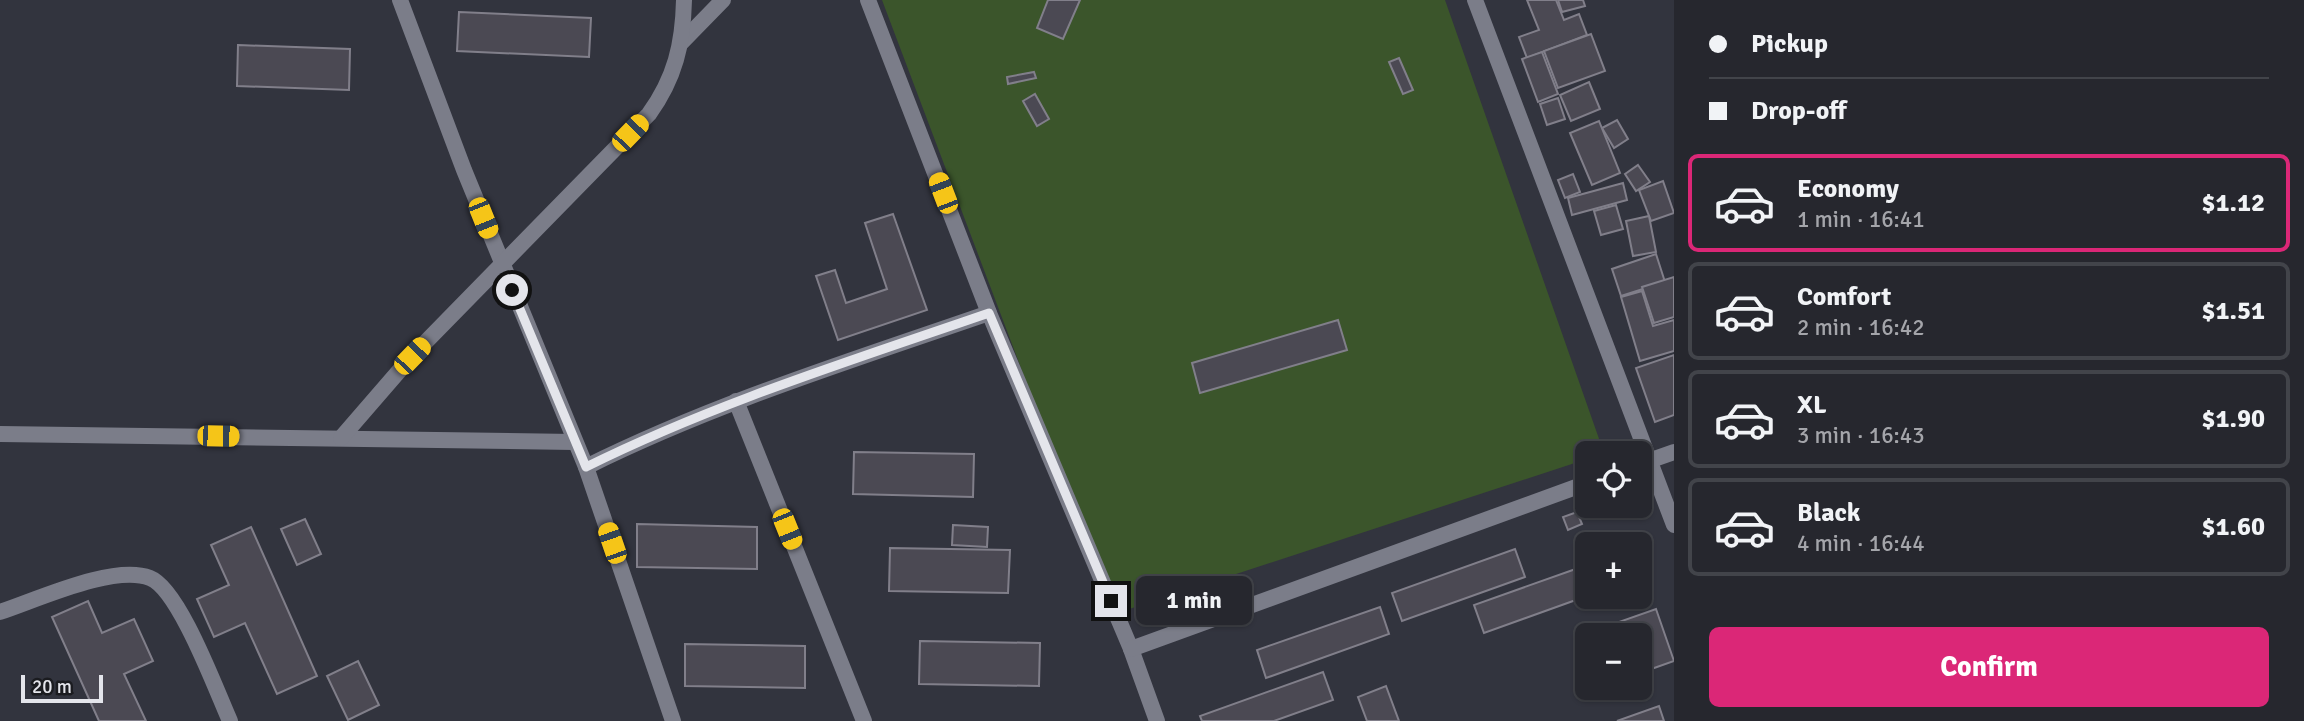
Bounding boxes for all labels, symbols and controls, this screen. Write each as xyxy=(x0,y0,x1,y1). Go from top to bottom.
text: Pickup xyxy=(1751,28,1828,60)
text: Drop-off xyxy=(1751,95,1847,127)
car xyxy=(608,111,653,155)
car xyxy=(926,170,961,216)
icon: car xyxy=(1713,172,1776,235)
text: Economy xyxy=(1797,173,1899,205)
text: $1.12 xyxy=(2201,187,2265,219)
car xyxy=(466,195,501,241)
text: 1 min · 16:41 xyxy=(1797,205,1925,234)
route start xyxy=(496,274,528,306)
icon: car xyxy=(1713,280,1776,343)
text: Comfort xyxy=(1797,281,1891,313)
text: $1.51 xyxy=(2201,295,2265,327)
text: 2 min · 16:42 xyxy=(1797,313,1925,342)
car xyxy=(390,334,435,378)
icon: car xyxy=(1713,388,1776,451)
text: XL xyxy=(1797,389,1827,421)
text: $1.90 xyxy=(2201,403,2265,435)
text: 3 min · 16:43 xyxy=(1797,421,1925,450)
car xyxy=(197,425,240,447)
map controls xyxy=(1575,441,1652,700)
button: locate xyxy=(1575,441,1652,518)
icon: car xyxy=(1713,496,1776,559)
text: Black xyxy=(1797,497,1860,529)
car xyxy=(770,506,805,552)
text: $1.60 xyxy=(2201,511,2265,543)
car xyxy=(596,520,629,566)
text: 4 min · 16:44 xyxy=(1797,529,1925,558)
button: + xyxy=(1575,532,1652,609)
callout: 1 min xyxy=(1136,576,1251,626)
route end xyxy=(1095,585,1127,617)
text: 1 min xyxy=(1166,586,1222,615)
button: − xyxy=(1575,623,1652,700)
button: Confirm xyxy=(1709,627,2269,707)
scale bar xyxy=(21,672,103,704)
text: 20 m xyxy=(32,675,72,699)

